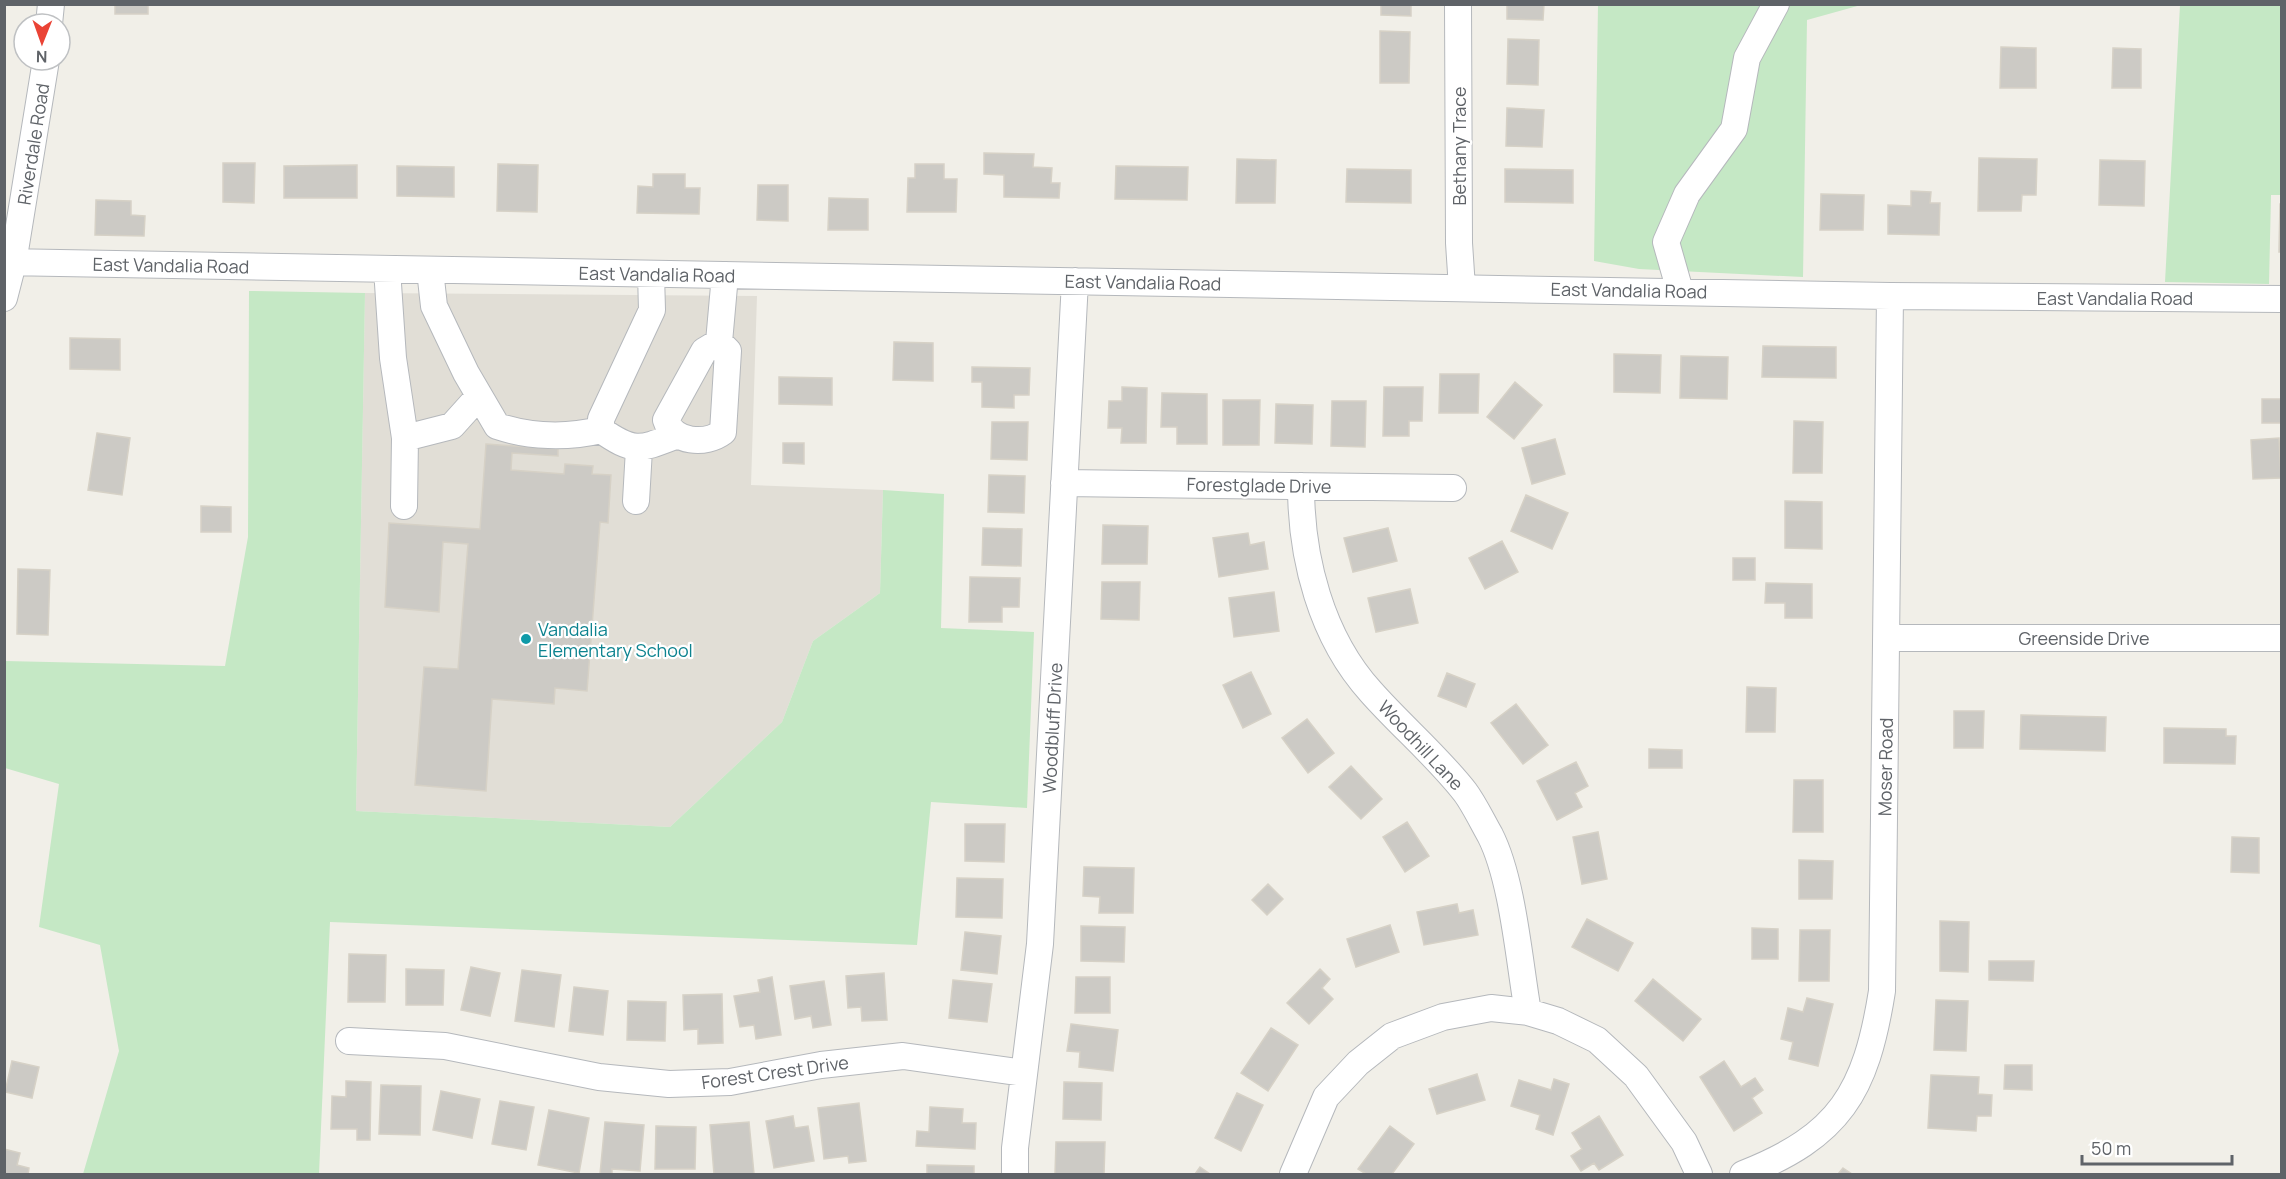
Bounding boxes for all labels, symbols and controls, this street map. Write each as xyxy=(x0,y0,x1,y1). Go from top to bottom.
north arrow xyxy=(12,12,72,72)
text: N xyxy=(36,46,48,68)
street label: Riverdale Road xyxy=(12,81,54,207)
street label: Bethany Trace xyxy=(1447,86,1471,206)
street label: East Vandalia Road xyxy=(93,252,249,278)
street label: East Vandalia Road xyxy=(579,261,735,287)
street label: East Vandalia Road xyxy=(1065,269,1221,295)
street label: East Vandalia Road xyxy=(1551,277,1707,303)
street label: East Vandalia Road xyxy=(2037,286,2193,310)
street label: Forestglade Drive xyxy=(1186,472,1332,498)
place label: Vandalia Elementary School xyxy=(538,617,693,662)
street label: Greenside Drive xyxy=(2019,626,2150,650)
marker: Vandalia Elementary School xyxy=(519,632,533,646)
street label: Woodbluff Drive xyxy=(1037,662,1067,794)
street label: Woodhill Lane xyxy=(1373,695,1469,795)
street label: Moser Road xyxy=(1872,718,1898,816)
street label: Forest Crest Drive xyxy=(700,1050,850,1094)
scale bar xyxy=(2082,1128,2232,1166)
text: 50 m xyxy=(2091,1136,2131,1160)

